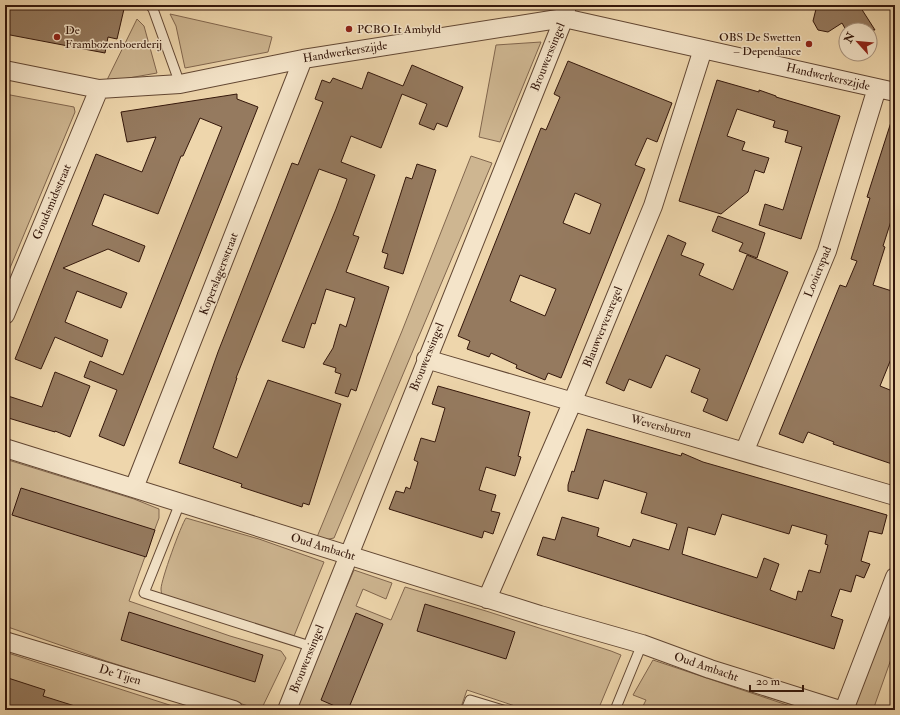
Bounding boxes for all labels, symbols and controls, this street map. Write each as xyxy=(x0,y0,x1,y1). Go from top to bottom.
street label: Brouwerssingel xyxy=(527,21,569,93)
place label: PCBO It Ambyld xyxy=(357,22,441,37)
north arrow xyxy=(838,22,878,62)
place label: De Frambozenboerderij xyxy=(65,23,162,52)
marker: PCBO It Ambyld xyxy=(344,24,354,34)
text: N xyxy=(841,29,858,46)
place label: OBS De Swetten – Dependance xyxy=(719,30,801,59)
marker: De Frambozenboerderij xyxy=(52,32,62,42)
street label: Handwerkerszijde xyxy=(302,38,388,66)
marker: OBS De Swetten – Dependance xyxy=(804,39,814,49)
street label: Handwerkerszijde xyxy=(785,60,871,94)
street label: Goudsmidsstraat xyxy=(29,162,75,242)
street label: Koperslagersstraat xyxy=(196,230,242,317)
street label: Looierspad xyxy=(801,244,835,300)
street label: Blauwverversregel xyxy=(580,284,626,370)
street label: Brouwerssingel xyxy=(406,321,448,393)
street label: Weversburen xyxy=(628,411,693,442)
street label: Oud Ambacht xyxy=(289,530,357,564)
street label: Brouwerssingel xyxy=(286,623,328,695)
street label: Oud Ambacht xyxy=(672,649,740,685)
street label: De Tijen xyxy=(97,662,143,688)
scale bar xyxy=(750,667,803,693)
text: 20 m xyxy=(756,674,781,689)

